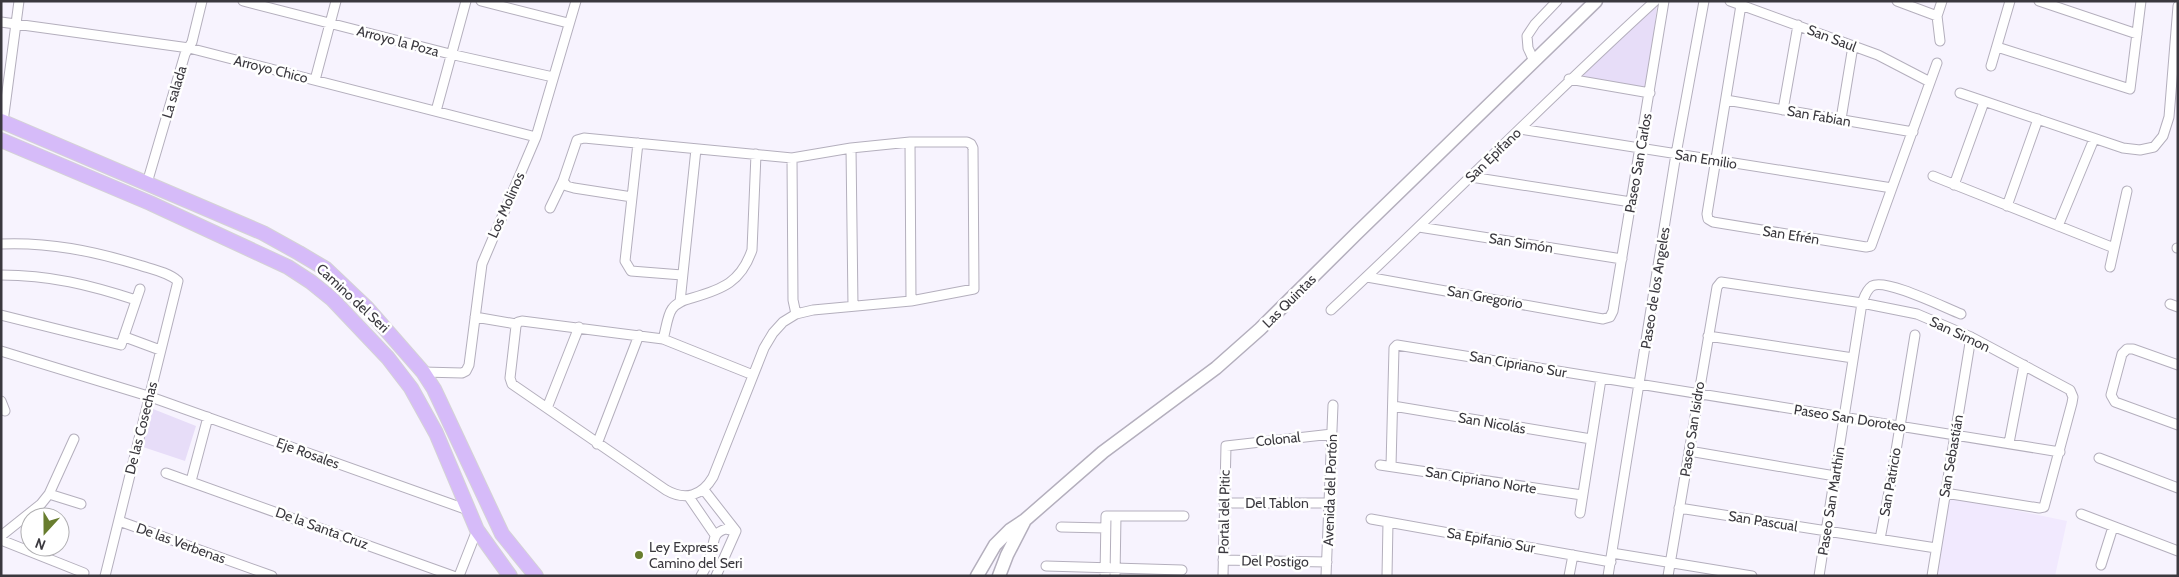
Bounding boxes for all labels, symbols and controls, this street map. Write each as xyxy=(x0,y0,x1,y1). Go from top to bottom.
street label: San Saul xyxy=(1805,20,1860,56)
street label: Arroyo la Poza xyxy=(355,21,441,61)
street label: Arroyo Chico xyxy=(232,51,310,87)
street label: La salada xyxy=(158,63,191,120)
street label: San Fabian xyxy=(1786,102,1852,130)
street label: Paseo San Carlos xyxy=(1620,112,1656,214)
street label: San Epifano xyxy=(1461,124,1525,186)
street label: San Emilio xyxy=(1674,145,1739,173)
street label: Los Molinos xyxy=(484,169,529,241)
street label: San Efrén xyxy=(1761,222,1821,248)
street label: Paseo de los Angeles xyxy=(1636,226,1674,350)
street label: San Simón xyxy=(1488,229,1555,257)
street label: Camino del Seri xyxy=(313,260,393,336)
street label: Las Quintas xyxy=(1258,270,1320,332)
street label: San Gregorio xyxy=(1446,282,1524,313)
street label: San Simon xyxy=(1927,312,1993,356)
street label: San Cipriano Sur xyxy=(1468,347,1569,382)
street label: De las Cosechas xyxy=(121,380,161,476)
street label: Paseo San Isidro xyxy=(1676,380,1708,478)
street label: Paseo San Doroteo xyxy=(1793,400,1908,436)
street label: San Nicolás xyxy=(1457,408,1527,438)
street label: San Sebastián xyxy=(1935,413,1967,499)
street label: Colonal xyxy=(1255,428,1302,450)
street label: Eje Rosales xyxy=(274,433,342,473)
street label: Avenida del Portón xyxy=(1319,434,1341,546)
street label: Paseo San Marthin xyxy=(1814,445,1849,557)
street label: San Patricio xyxy=(1875,446,1905,518)
street label: San Cipriano Norte xyxy=(1424,462,1538,498)
street label: Portal del Pitic xyxy=(1214,470,1234,554)
street label: Del Tablon xyxy=(1245,494,1309,512)
street label: De la Santa Cruz xyxy=(273,503,371,553)
north arrow xyxy=(20,507,70,557)
street label: San Pascual xyxy=(1727,507,1800,535)
street label: De las Verbenas xyxy=(134,518,228,568)
street label: Sa Epifanio Sur xyxy=(1445,523,1537,557)
text: N xyxy=(32,534,48,554)
place label: Ley Express Camino del Seri xyxy=(649,538,742,572)
marker: Ley Express Camino del Seri xyxy=(633,549,645,561)
street label: Del Postigo xyxy=(1241,551,1309,571)

